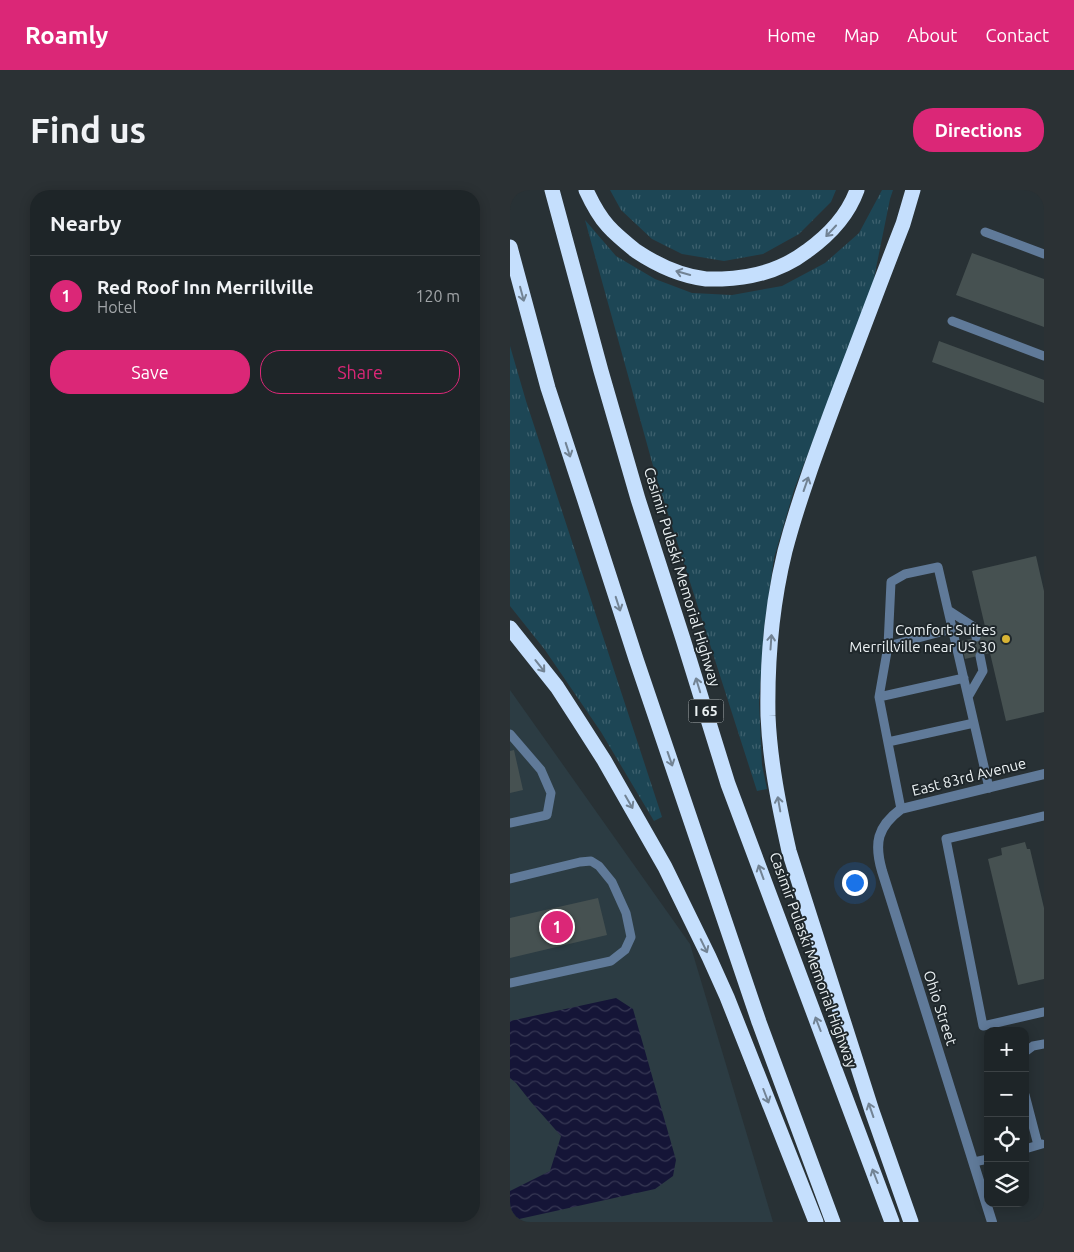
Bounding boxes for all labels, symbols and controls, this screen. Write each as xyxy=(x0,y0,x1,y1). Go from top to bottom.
text: Roamly xyxy=(25,22,108,49)
text: Home xyxy=(767,25,816,45)
text: Map xyxy=(844,25,879,45)
text: About xyxy=(907,25,957,45)
text: Contact xyxy=(985,25,1049,45)
button: Directions xyxy=(913,108,1044,152)
text: Find us xyxy=(30,110,146,150)
text: Nearby xyxy=(50,211,121,235)
one-way arrow xyxy=(825,224,837,237)
one-way arrow xyxy=(675,268,691,278)
text: Red Roof Inn Merrillville xyxy=(97,276,314,298)
one-way arrow xyxy=(518,285,528,301)
text: 1 xyxy=(61,287,71,305)
text: 120 m xyxy=(415,287,460,305)
text: Hotel xyxy=(97,298,137,316)
button: Save xyxy=(50,350,250,394)
button: Share xyxy=(260,350,460,394)
one-way arrow xyxy=(564,441,574,457)
street label: Casimir Pulaski Memorial Highway xyxy=(641,465,724,689)
one-way arrow xyxy=(802,477,811,492)
one-way arrow xyxy=(614,596,624,612)
place label: Comfort Suites Merrillville near US 30 xyxy=(849,621,996,655)
marker: Comfort Suites Merrillville near US 30 xyxy=(1000,633,1012,645)
one-way arrow xyxy=(767,635,776,651)
one-way arrow xyxy=(535,659,546,672)
one-way arrow xyxy=(692,677,702,693)
road number: I 65 xyxy=(688,700,724,722)
one-way arrow xyxy=(665,750,675,766)
street label: East 83rd Avenue xyxy=(910,754,1028,799)
one-way arrow xyxy=(624,795,634,809)
one-way arrow xyxy=(773,796,783,812)
street label: Casimir Pulaski Memorial Highway xyxy=(766,850,861,1070)
one-way arrow xyxy=(756,865,765,880)
your location xyxy=(842,870,868,896)
pin: 1 xyxy=(541,908,573,946)
one-way arrow xyxy=(700,938,709,953)
street label: Ohio Street xyxy=(920,968,961,1048)
one-way arrow xyxy=(813,1017,822,1033)
map controls xyxy=(984,1027,1029,1207)
button: + xyxy=(984,1027,1029,1072)
button: − xyxy=(984,1072,1029,1117)
one-way arrow xyxy=(762,1088,771,1103)
one-way arrow xyxy=(866,1102,876,1118)
button: locate xyxy=(984,1117,1029,1162)
button: layers xyxy=(984,1162,1029,1207)
one-way arrow xyxy=(870,1169,879,1185)

